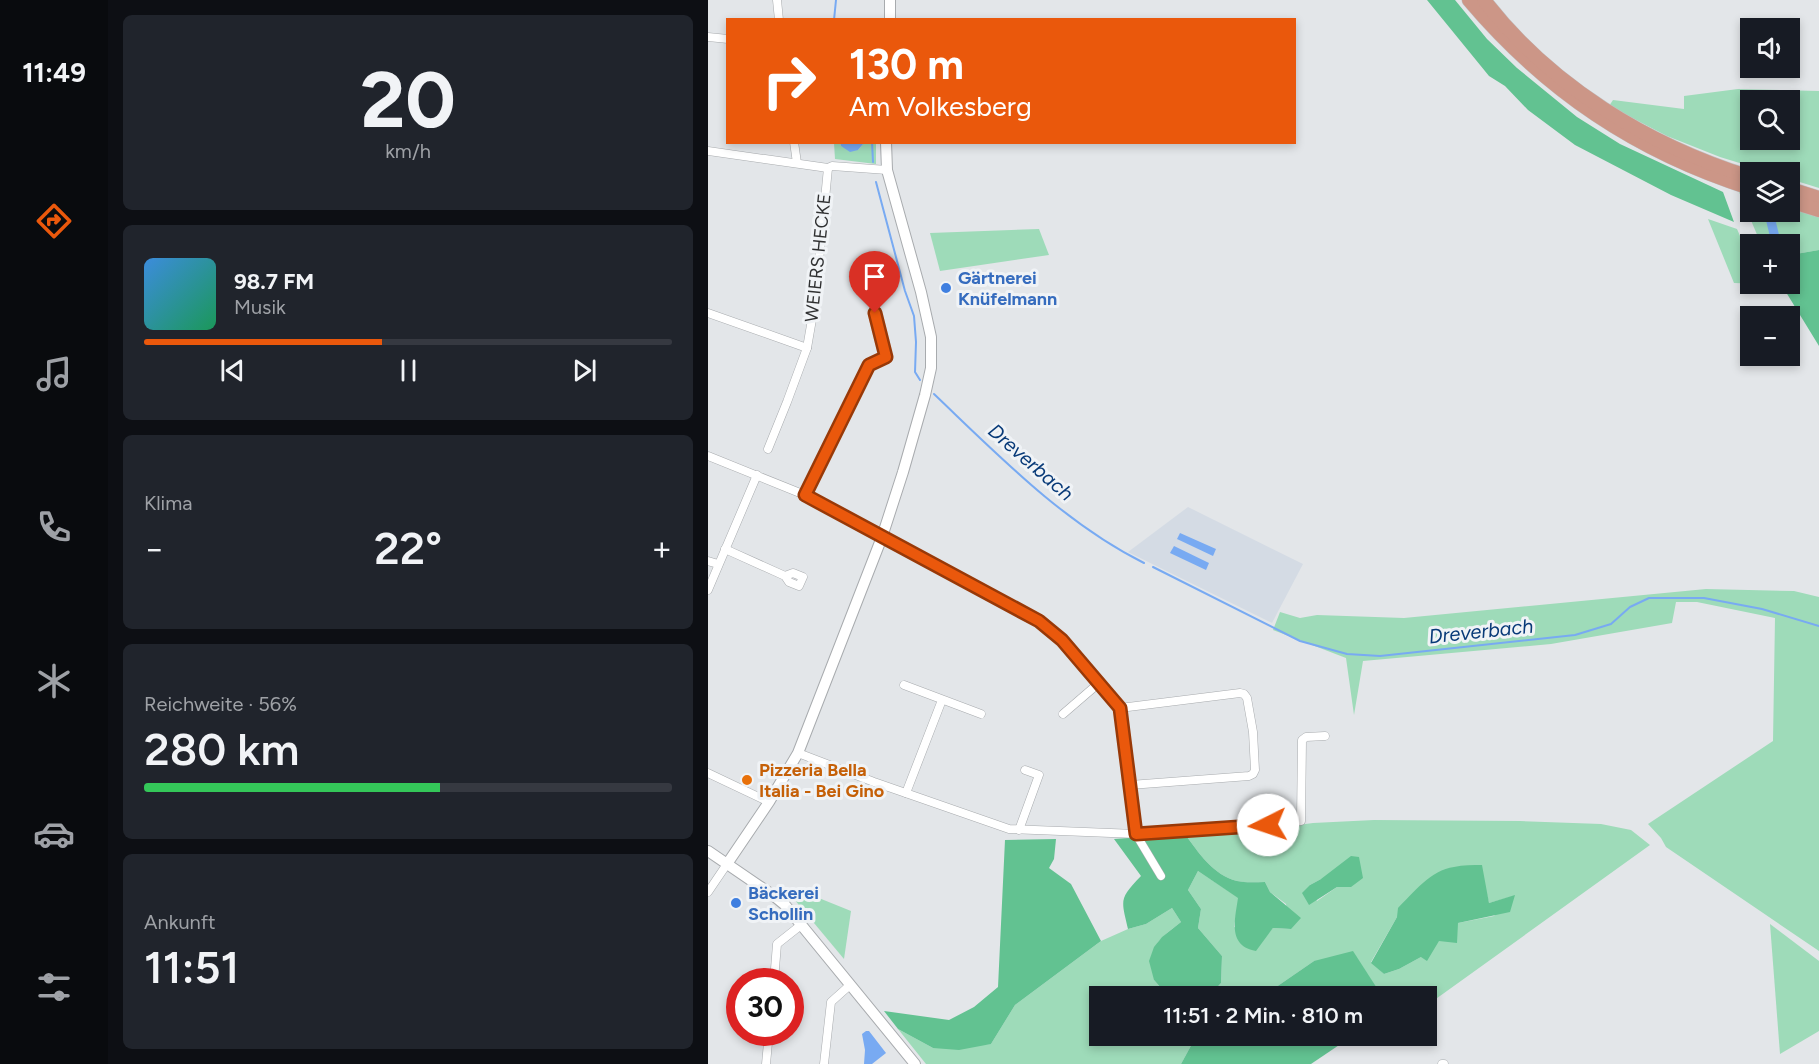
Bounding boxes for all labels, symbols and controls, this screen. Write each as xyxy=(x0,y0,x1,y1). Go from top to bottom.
map controls xyxy=(1740,18,1800,366)
button: sound xyxy=(1740,18,1800,78)
text: 130 m xyxy=(849,39,964,90)
icon: right xyxy=(750,42,828,120)
text: 20 xyxy=(360,53,456,147)
text: 11:49 xyxy=(22,56,86,89)
text: Am Volkesberg xyxy=(849,90,1032,123)
button: search xyxy=(1740,90,1800,150)
text: km/h xyxy=(385,139,431,163)
button: layers xyxy=(1740,162,1800,222)
street label: WEIERS HECKE xyxy=(800,193,836,323)
icon: directions xyxy=(33,200,75,242)
button: + xyxy=(1740,234,1800,294)
pin xyxy=(849,251,900,313)
icon: arrive xyxy=(858,260,891,293)
place label: Gärtnerei Knüfelmann xyxy=(958,267,1057,310)
text: 98.7 FM xyxy=(234,268,314,295)
marker: Gärtnerei Knüfelmann xyxy=(939,281,953,295)
text: Musik xyxy=(234,295,286,319)
button: − xyxy=(1740,306,1800,366)
icon: music xyxy=(33,353,75,395)
icon: previous xyxy=(216,354,249,387)
icon: pause xyxy=(392,354,425,387)
icon: next xyxy=(568,354,601,387)
water label: Dreverbach xyxy=(984,419,1078,505)
text: Klima xyxy=(144,491,192,515)
icon: phone xyxy=(33,506,75,548)
text: 22° xyxy=(374,521,442,575)
text: − xyxy=(144,529,165,568)
text: + xyxy=(651,529,672,568)
water label: Dreverbach xyxy=(1428,614,1534,648)
icon: climate xyxy=(33,660,75,702)
text: Reichweite · 56% xyxy=(144,692,297,716)
text: 280 km xyxy=(144,722,299,776)
place label: Pizzeria Bella Italia - Bei Gino xyxy=(759,759,884,802)
marker: Pizzeria Bella Italia - Bei Gino xyxy=(740,773,754,787)
position arrow xyxy=(1236,793,1300,857)
icon: car xyxy=(33,813,75,855)
place label: Bäckerei Schollin xyxy=(748,882,819,925)
marker: Bäckerei Schollin xyxy=(729,896,743,910)
text: Ankunft xyxy=(144,910,216,934)
text: 11:51 xyxy=(144,940,239,994)
icon: filters xyxy=(33,966,75,1008)
speed limit sign: 30 xyxy=(726,968,804,1046)
text: 11:51 · 2 Min. · 810 m xyxy=(1163,1002,1363,1029)

